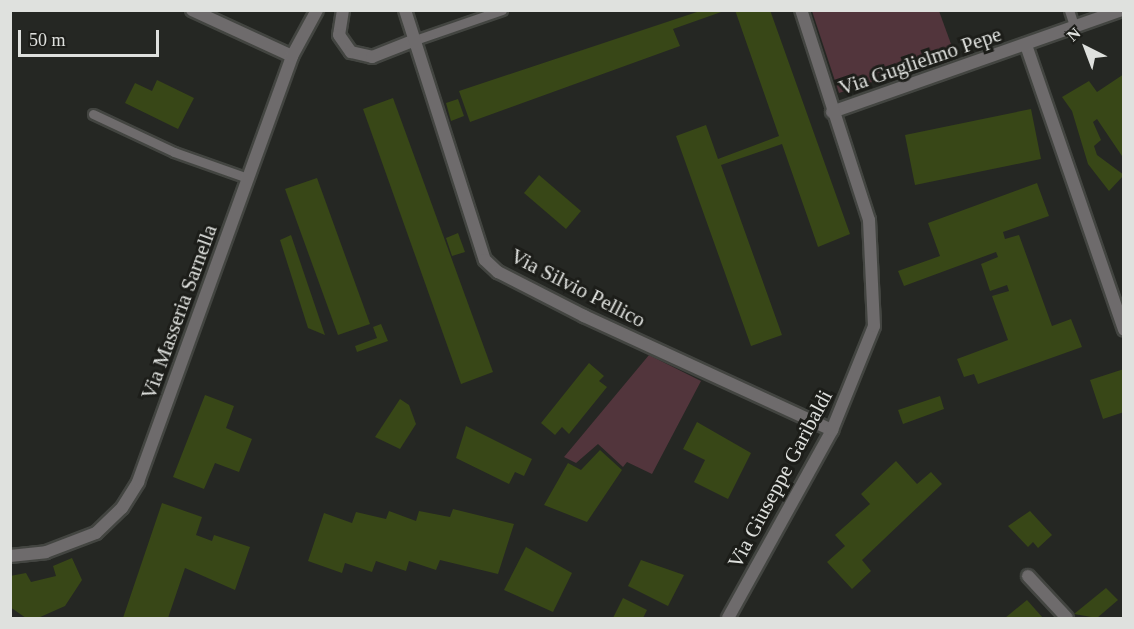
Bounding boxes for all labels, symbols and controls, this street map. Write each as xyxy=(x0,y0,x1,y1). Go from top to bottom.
scale bar xyxy=(21,18,162,56)
north arrow xyxy=(1056,18,1116,78)
street label: Via Guglielmo Pepe xyxy=(835,21,1005,101)
text: N xyxy=(1064,24,1084,44)
text: 50 m xyxy=(29,30,66,50)
street label: Via Masseria Sarnella xyxy=(136,221,222,403)
street label: Via Silvio Pellico xyxy=(506,243,650,333)
street label: Via Giuseppe Garibaldi xyxy=(722,386,838,572)

